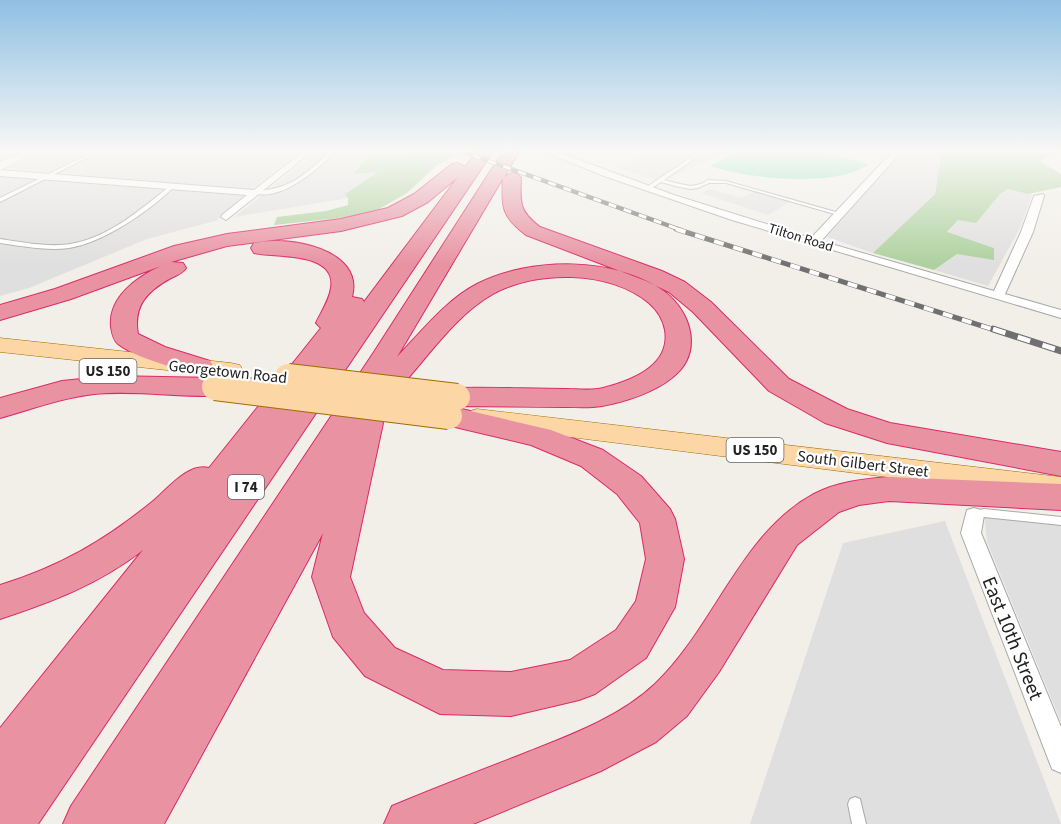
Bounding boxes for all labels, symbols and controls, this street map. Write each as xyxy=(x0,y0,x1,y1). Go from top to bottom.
street label: Tilton Road xyxy=(766,219,836,257)
street label: Georgetown Road xyxy=(168,355,288,389)
road number: US 150 xyxy=(80,359,136,383)
road number: US 150 xyxy=(726,438,783,462)
street label: South Gilbert Street xyxy=(796,445,930,483)
road number: I 74 xyxy=(228,475,264,499)
street label: East 10th Street xyxy=(975,572,1050,705)

